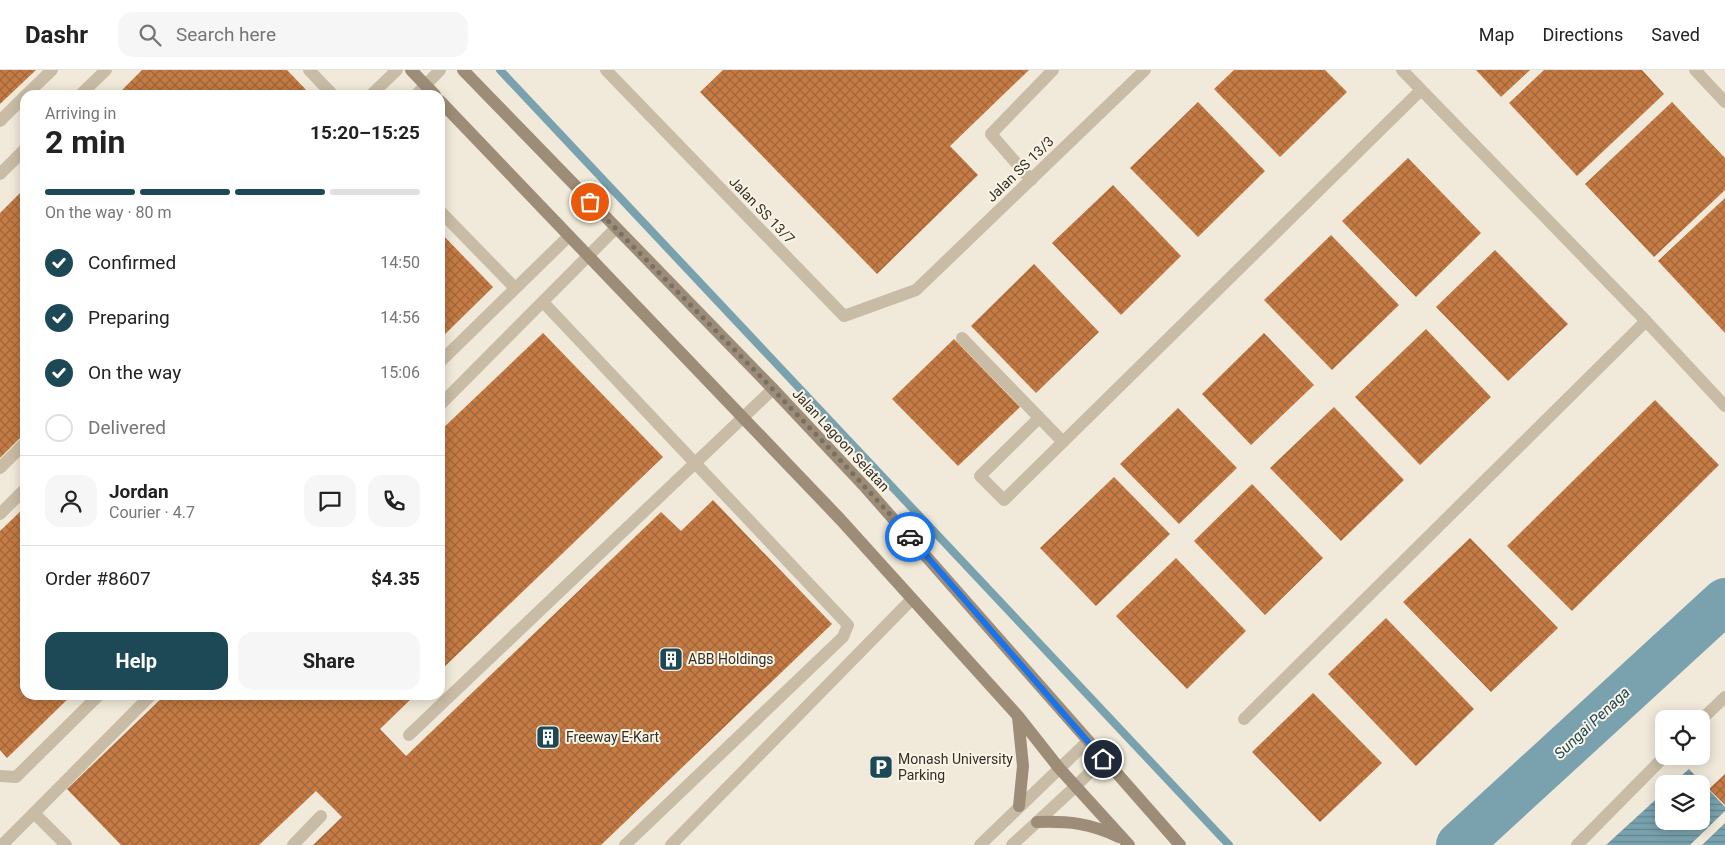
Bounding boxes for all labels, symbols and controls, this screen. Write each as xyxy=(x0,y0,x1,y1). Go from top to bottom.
search box xyxy=(118,12,468,57)
text: Dashr xyxy=(25,21,88,49)
icon: search xyxy=(136,21,164,49)
text: Search here xyxy=(176,23,276,46)
text: Map xyxy=(1479,24,1514,45)
text: Directions xyxy=(1542,24,1623,45)
text: Saved xyxy=(1651,24,1700,45)
text: Arriving in xyxy=(45,104,116,123)
text: 15:20–15:25 xyxy=(310,121,420,144)
text: 2 min xyxy=(45,123,125,161)
street label: Jalan SS 13/3 xyxy=(983,133,1057,205)
street label: Jalan SS 13/7 xyxy=(726,173,798,247)
pin xyxy=(569,181,611,223)
icon: bag xyxy=(576,188,604,216)
text: On the way · 80 m xyxy=(45,203,172,222)
icon: check xyxy=(45,249,73,277)
text: Confirmed xyxy=(88,251,176,274)
text: 14:50 xyxy=(380,253,420,272)
icon: check xyxy=(45,304,73,332)
text: Preparing xyxy=(88,306,170,329)
text: 14:56 xyxy=(380,308,420,327)
icon: check xyxy=(45,359,73,387)
text: On the way xyxy=(88,361,181,384)
text: 15:06 xyxy=(380,363,420,382)
street label: Jalan Lagoon Selatan xyxy=(789,385,893,495)
text: Delivered xyxy=(88,416,166,439)
button: person xyxy=(45,475,97,527)
button: chat xyxy=(304,475,356,527)
button: phone xyxy=(368,475,420,527)
text: Jordan xyxy=(109,480,169,503)
text: Courier · 4.7 xyxy=(109,503,195,522)
courier xyxy=(885,512,935,562)
icon: car xyxy=(896,523,924,551)
text: Order #8607 xyxy=(45,567,151,590)
text: $4.35 xyxy=(371,567,420,590)
button: Help xyxy=(45,632,228,690)
button: Share xyxy=(238,632,420,690)
building icon: ABB Holdings xyxy=(658,646,684,672)
place label: ABB Holdings xyxy=(688,651,774,667)
water label: Sungai Penaga xyxy=(1550,683,1634,763)
map controls xyxy=(1655,710,1710,830)
button: locate xyxy=(1655,710,1710,765)
building icon: Freeway E-Kart xyxy=(535,724,561,750)
place label: Freeway E-Kart xyxy=(566,729,659,745)
pin xyxy=(1082,738,1124,780)
icon: home xyxy=(1089,745,1117,773)
place label: Monash University Parking xyxy=(898,751,1013,783)
parking icon: Monash University Parking xyxy=(868,754,894,780)
button: layers xyxy=(1655,775,1710,830)

